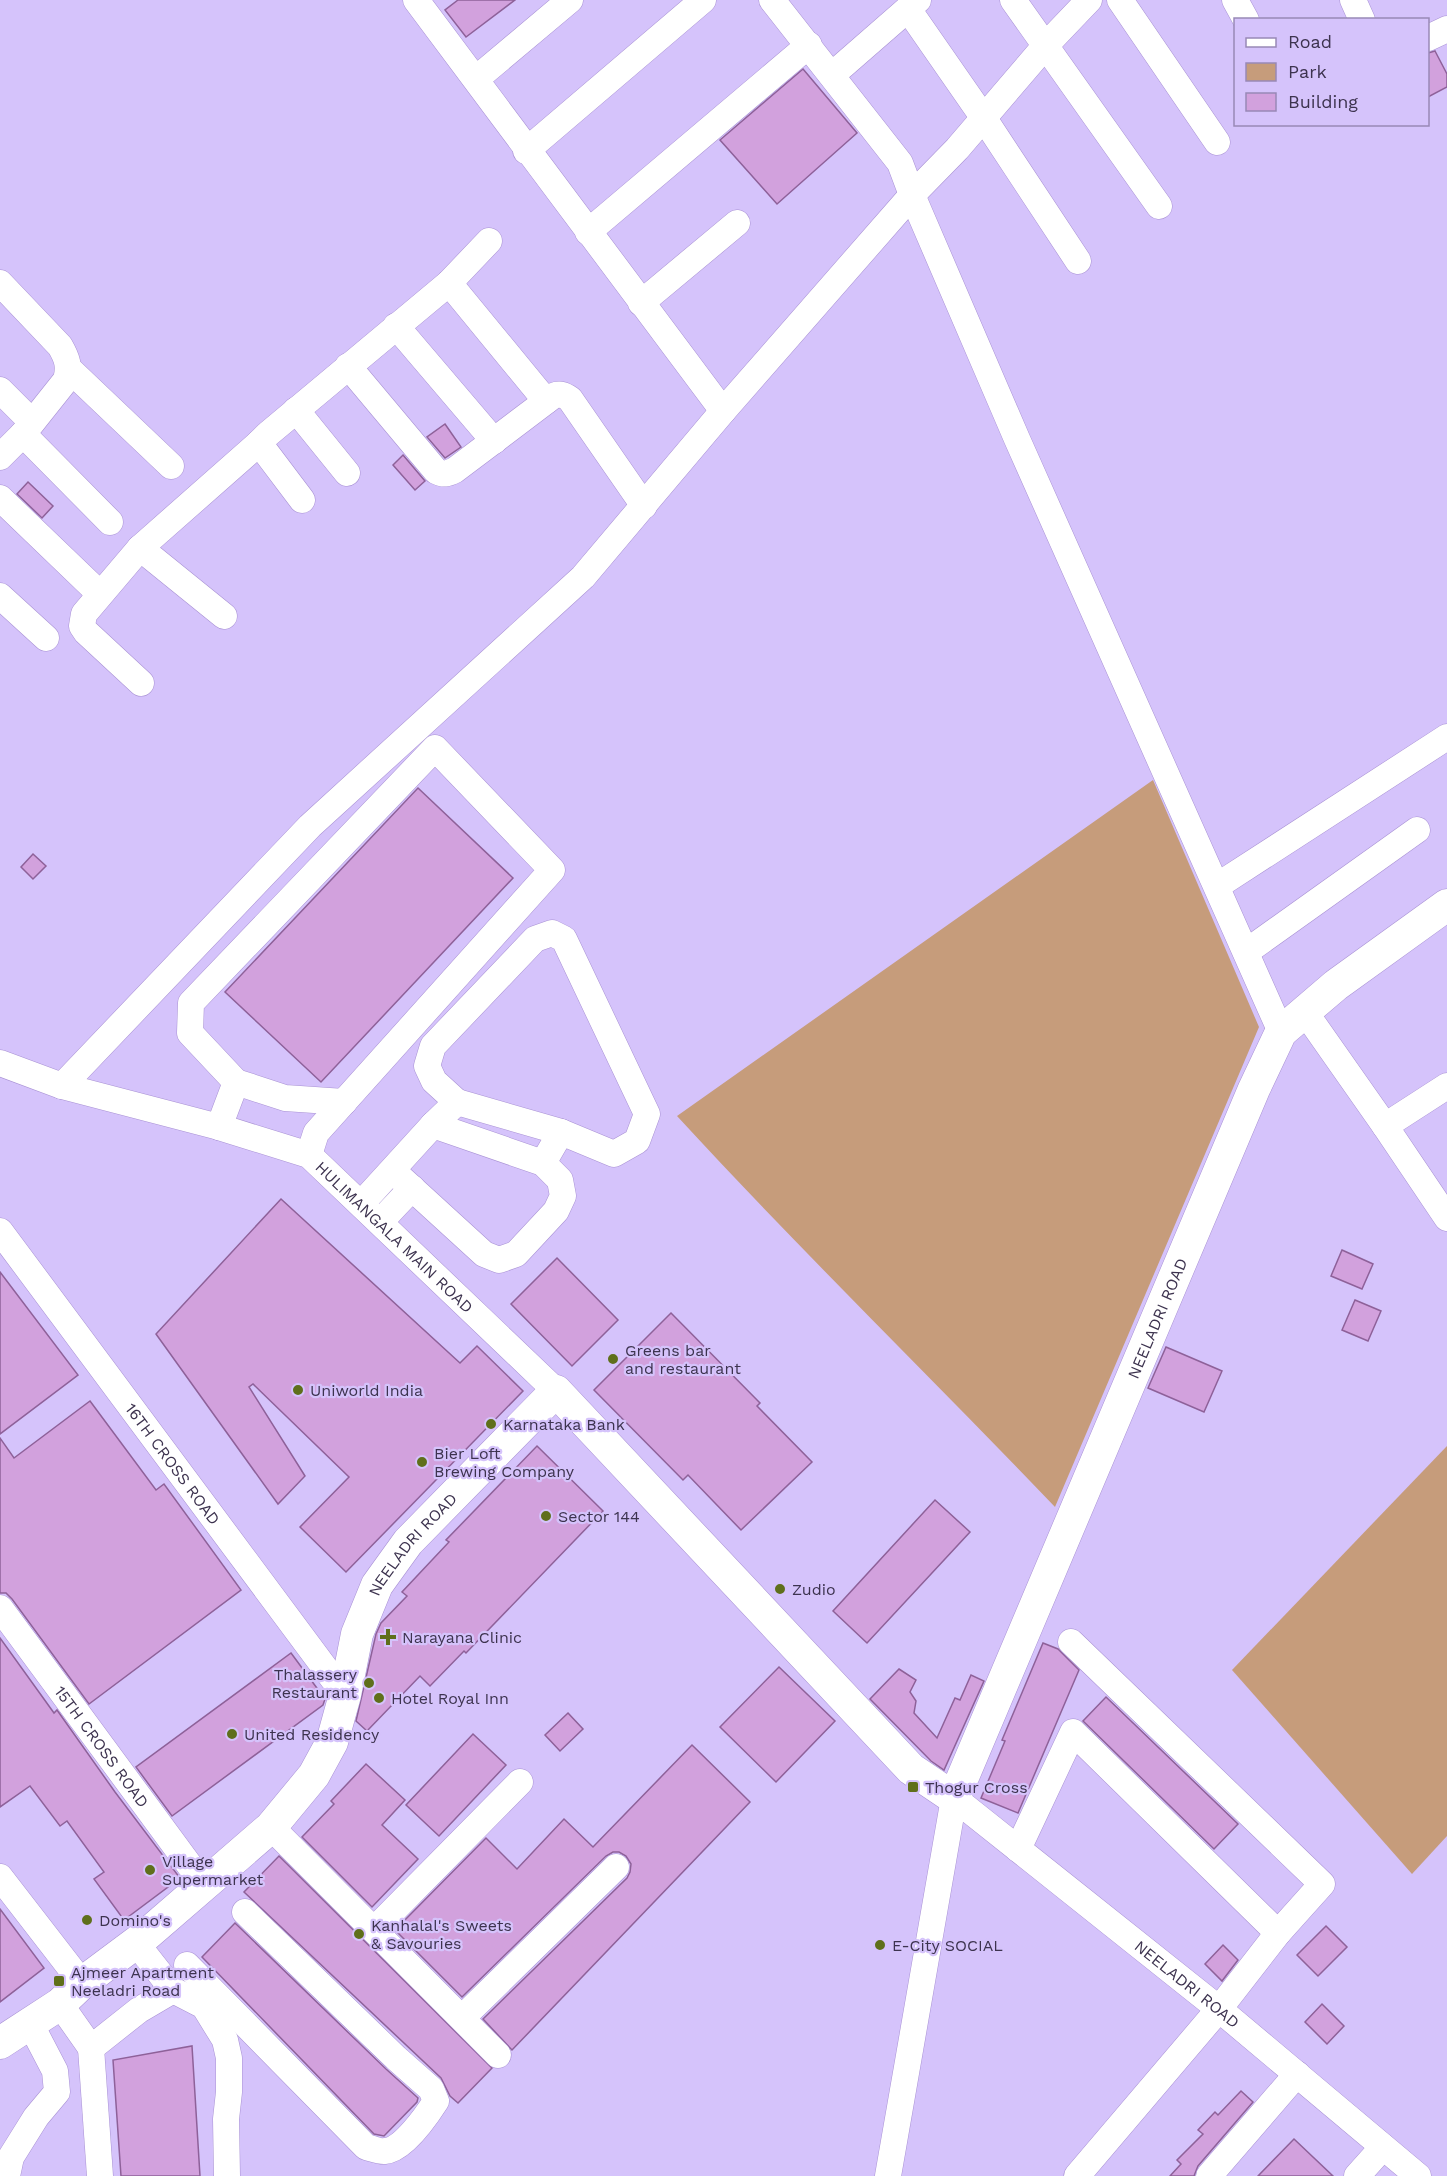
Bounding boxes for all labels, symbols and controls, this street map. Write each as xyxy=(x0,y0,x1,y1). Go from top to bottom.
legend xyxy=(1234,18,1429,126)
text: Road xyxy=(1288,31,1332,52)
text: Park xyxy=(1288,61,1327,82)
text: Building xyxy=(1288,91,1358,112)
street label: HULIMANGALA MAIN ROAD xyxy=(311,1157,477,1317)
street label: NEELADRI ROAD xyxy=(1124,1255,1191,1381)
place label: Greens bar and restaurant xyxy=(625,1341,741,1378)
marker: Greens bar and restaurant xyxy=(606,1352,620,1366)
place label: Uniworld India xyxy=(310,1381,423,1400)
marker: Uniworld India xyxy=(291,1383,305,1397)
street label: 16TH CROSS ROAD xyxy=(121,1400,224,1529)
place label: Karnataka Bank xyxy=(503,1415,625,1434)
marker: Karnataka Bank xyxy=(484,1417,498,1431)
place label: Bier Loft Brewing Company xyxy=(434,1444,575,1481)
marker: Bier Loft Brewing Company xyxy=(415,1455,429,1469)
street label: NEELADRI ROAD xyxy=(365,1489,461,1599)
place label: Sector 144 xyxy=(558,1507,640,1526)
marker: Sector 144 xyxy=(539,1509,553,1523)
place label: Zudio xyxy=(792,1580,836,1599)
marker: Zudio xyxy=(773,1582,787,1596)
marker: Narayana Clinic xyxy=(379,1628,397,1646)
place label: Narayana Clinic xyxy=(402,1628,522,1647)
place label: Thalassery Restaurant xyxy=(271,1665,358,1702)
marker: Thalassery Restaurant xyxy=(362,1676,376,1690)
street label: 15TH CROSS ROAD xyxy=(51,1682,153,1811)
place label: Hotel Royal Inn xyxy=(391,1689,509,1708)
marker: Hotel Royal Inn xyxy=(372,1691,386,1705)
place label: United Residency xyxy=(244,1725,380,1744)
marker: United Residency xyxy=(225,1727,239,1741)
place label: Thogur Cross xyxy=(925,1778,1028,1797)
marker: Thogur Cross xyxy=(906,1780,920,1794)
place label: Village Supermarket xyxy=(162,1852,263,1889)
marker: Village Supermarket xyxy=(143,1863,157,1877)
place label: Domino's xyxy=(99,1911,171,1930)
marker: Domino's xyxy=(80,1913,94,1927)
place label: Kanhalal's Sweets & Savouries xyxy=(371,1916,512,1953)
marker: Kanhalal's Sweets & Savouries xyxy=(352,1927,366,1941)
place label: E-City SOCIAL xyxy=(892,1936,1003,1955)
street label: NEELADRI ROAD xyxy=(1131,1937,1243,2032)
marker: E-City SOCIAL xyxy=(873,1938,887,1952)
place label: Ajmeer Apartment Neeladri Road xyxy=(71,1963,214,2000)
marker: Ajmeer Apartment Neeladri Road xyxy=(52,1974,66,1988)

